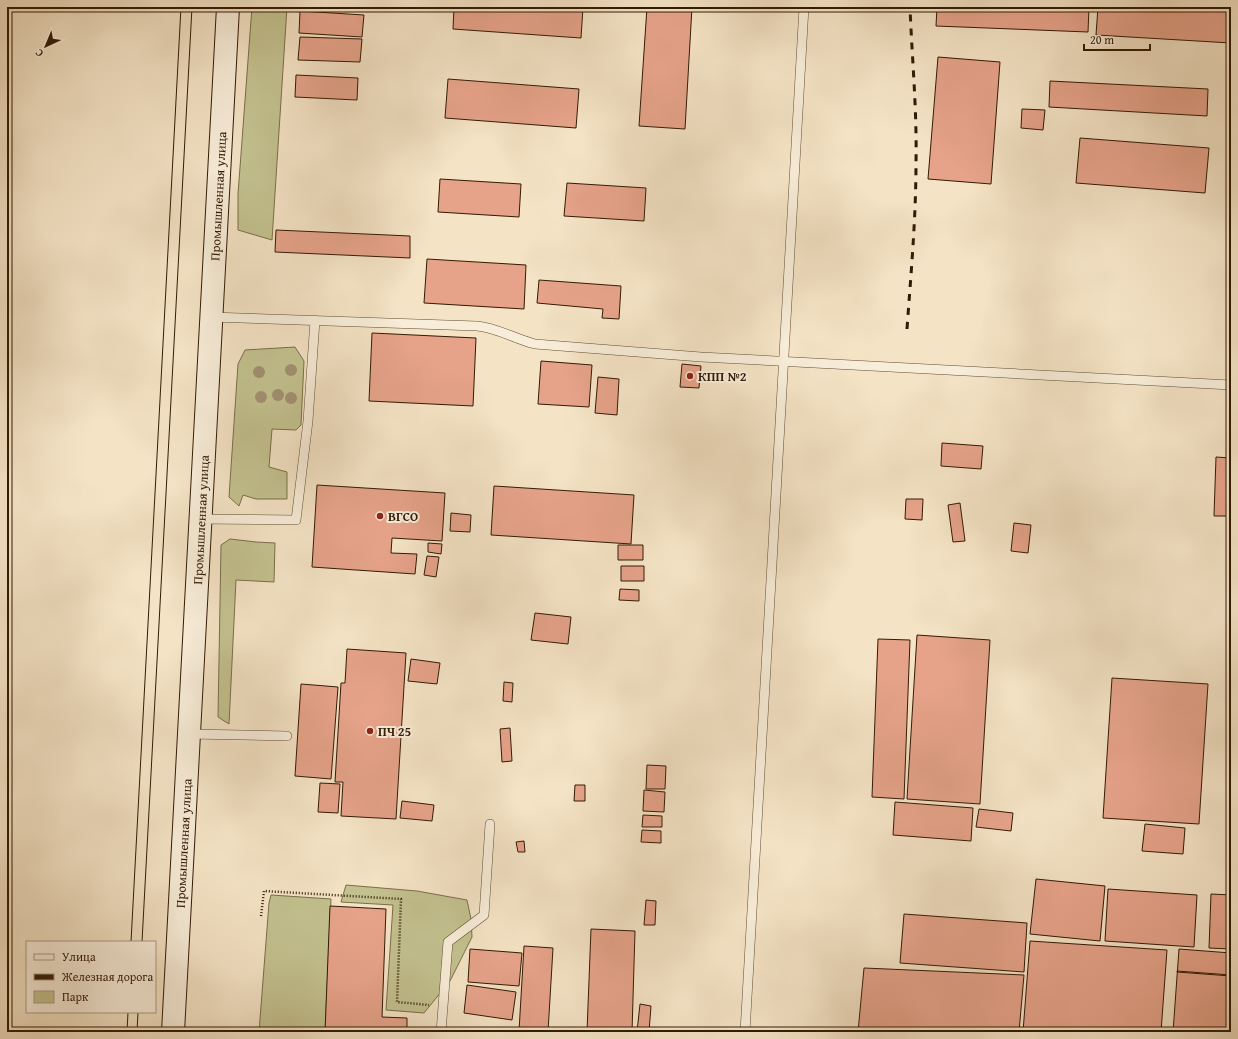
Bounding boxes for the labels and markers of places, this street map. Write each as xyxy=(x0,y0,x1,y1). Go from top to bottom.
place label: КПП №2 xyxy=(698,367,747,386)
marker: КПП №2 xyxy=(685,371,695,381)
place label: ВГСО xyxy=(388,507,418,526)
marker: ВГСО xyxy=(375,511,385,521)
place label: ПЧ 25 xyxy=(378,722,412,741)
marker: ПЧ 25 xyxy=(365,726,375,736)

